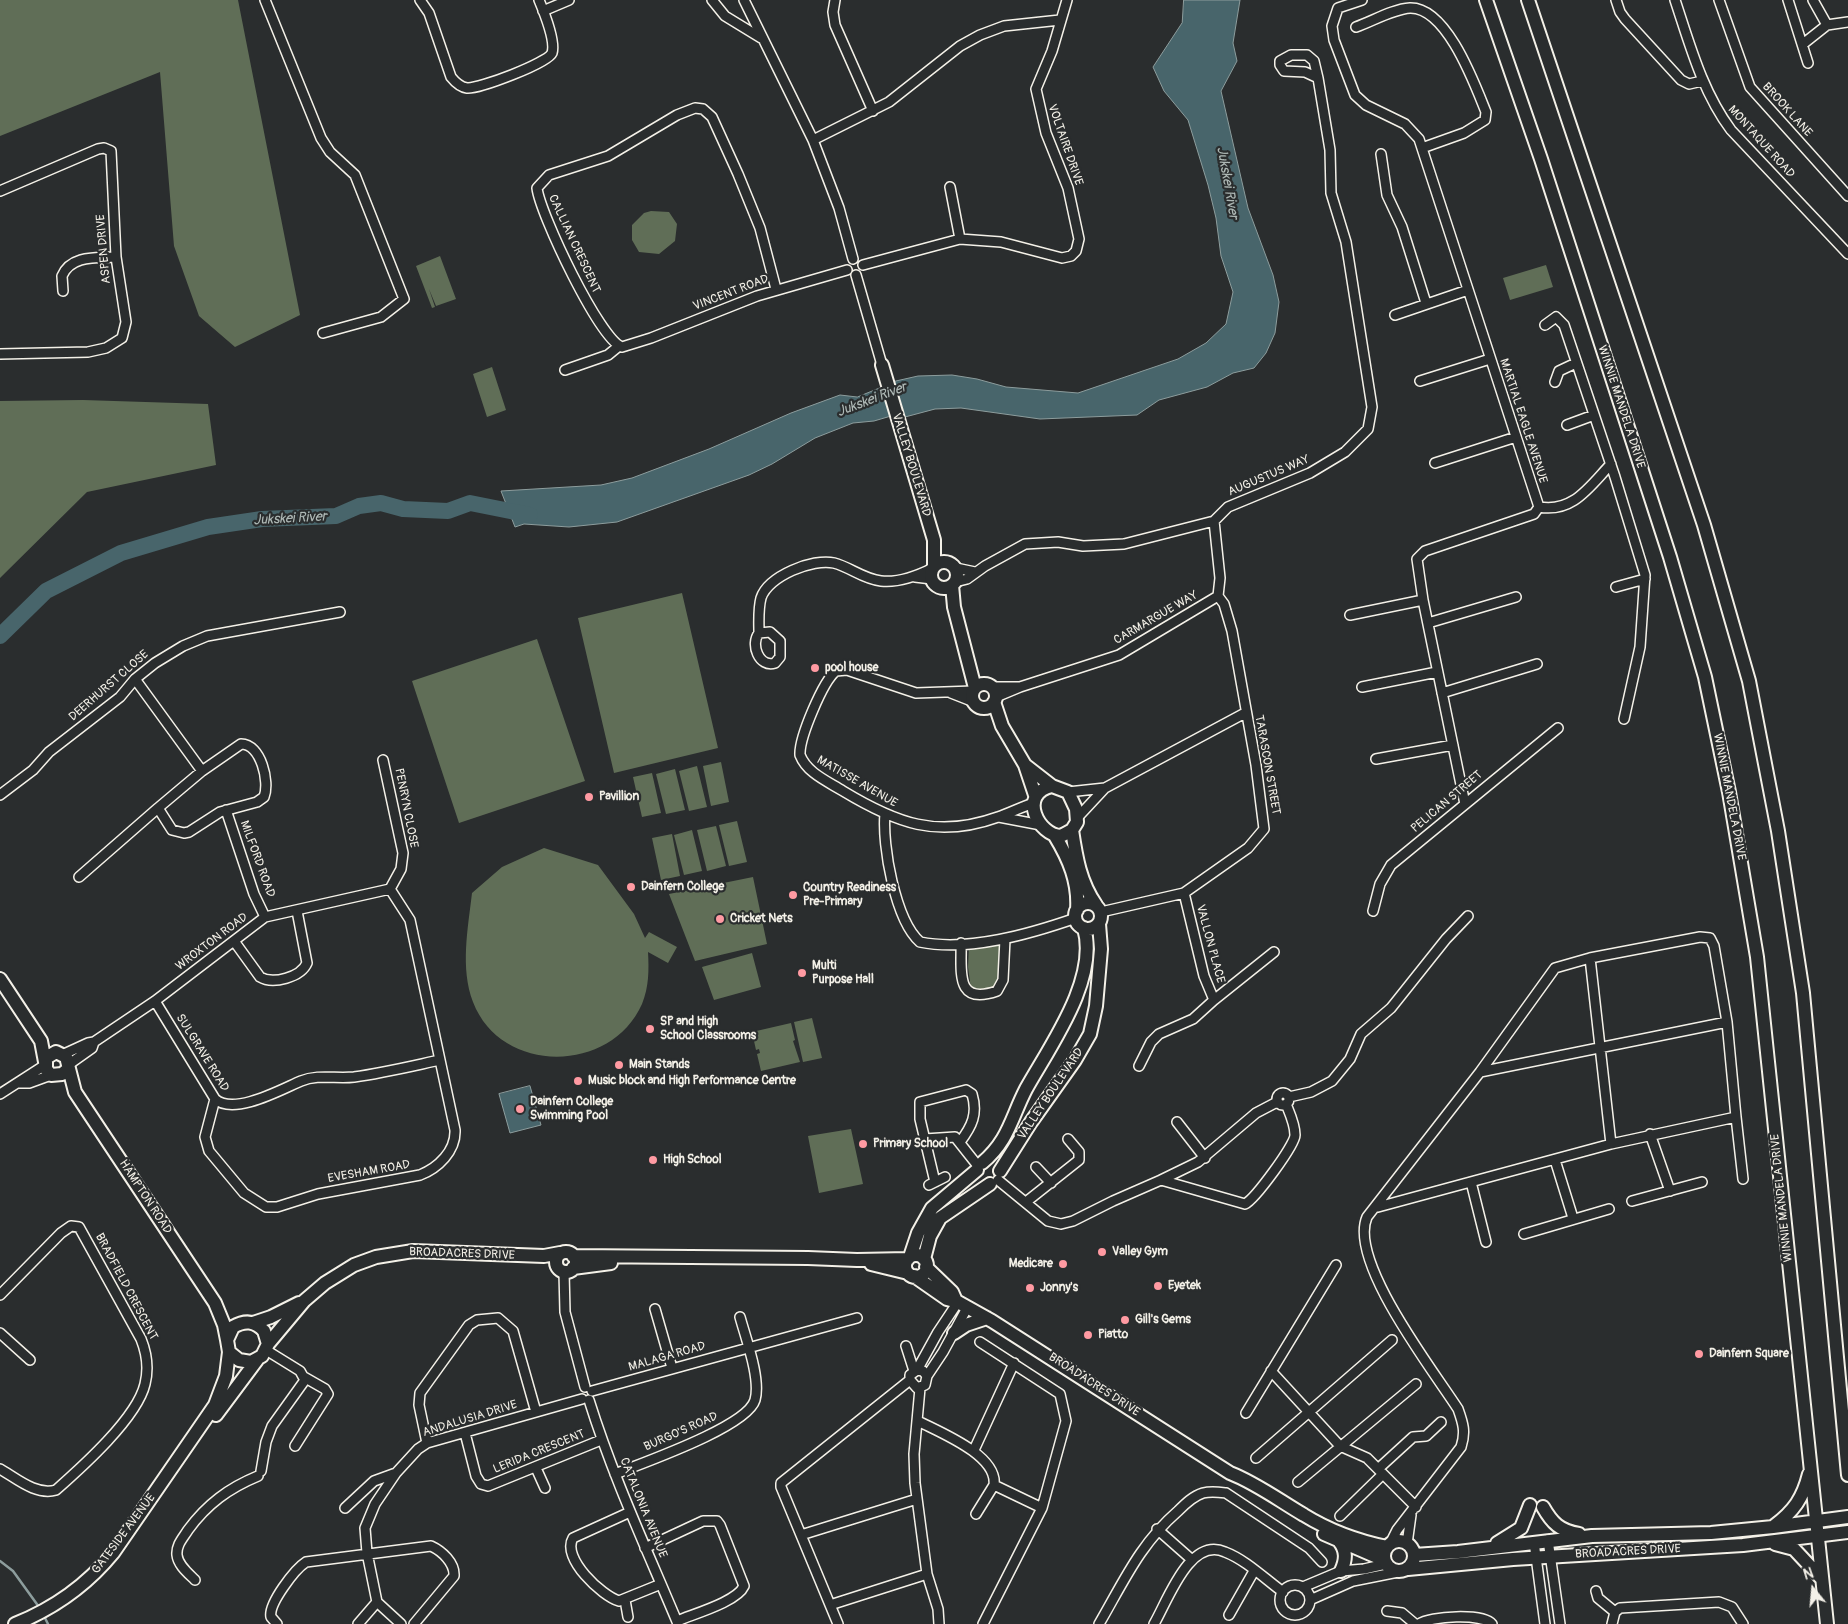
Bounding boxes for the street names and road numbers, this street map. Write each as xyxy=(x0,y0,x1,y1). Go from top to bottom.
street label: BROOK LANE xyxy=(1759,80,1815,140)
street label: VOLTAIRE DRIVE xyxy=(1044,102,1086,188)
street label: MONTAQUE ROAD xyxy=(1725,103,1797,181)
street label: CALLIAN CRESCENT xyxy=(545,193,603,295)
street label: ASPEN DRIVE xyxy=(94,214,114,284)
street label: VINCENT ROAD xyxy=(691,272,771,314)
street label: WINNIE MANDELA DRIVE xyxy=(1594,344,1648,470)
street label: MARTIAL EAGLE AVENUE xyxy=(1496,357,1550,485)
street label: VALLEY BOULEVARD xyxy=(888,412,934,518)
street label: AUGUSTUS WAY xyxy=(1226,452,1312,500)
street label: CARMARGUE WAY xyxy=(1111,588,1201,648)
street label: DEERHURST CLOSE xyxy=(66,648,152,724)
street label: TARASCON STREET xyxy=(1251,714,1283,816)
street label: WINNIE MANDELA DRIVE xyxy=(1710,732,1748,862)
street label: MATISSE AVENUE xyxy=(814,753,900,811)
street label: PENRYN CLOSE xyxy=(391,767,421,849)
street label: PELICAN STREET xyxy=(1408,768,1486,836)
street label: MILFORD ROAD xyxy=(236,819,278,899)
street label: VALLON PLACE xyxy=(1193,903,1227,985)
street label: WROXTON ROAD xyxy=(173,910,251,974)
street label: SULGRAVE ROAD xyxy=(172,1012,232,1094)
street label: VALLEY BOULEVARD xyxy=(1015,1045,1087,1143)
street label: WINNIE MANDELA DRIVE xyxy=(1768,1133,1796,1263)
street label: HAMPTON ROAD xyxy=(116,1157,174,1237)
street label: EVESHAM ROAD xyxy=(327,1158,411,1186)
street label: BRADFIELD CRESCENT xyxy=(92,1231,160,1343)
street label: BROADACRES DRIVE xyxy=(409,1245,515,1263)
street label: MALAGA ROAD xyxy=(627,1339,707,1375)
street label: BROADACRES DRIVE xyxy=(1046,1350,1142,1420)
street label: ANDALUSIA DRIVE xyxy=(421,1398,519,1440)
street label: BURGO'S ROAD xyxy=(642,1409,720,1455)
street label: LERIDA CRESCENT xyxy=(491,1427,587,1477)
street label: CATALONIA AVENUE xyxy=(616,1456,670,1560)
street label: GATESIDE AVENUE xyxy=(89,1491,159,1577)
street label: BROADACRES DRIVE xyxy=(1575,1542,1681,1562)

